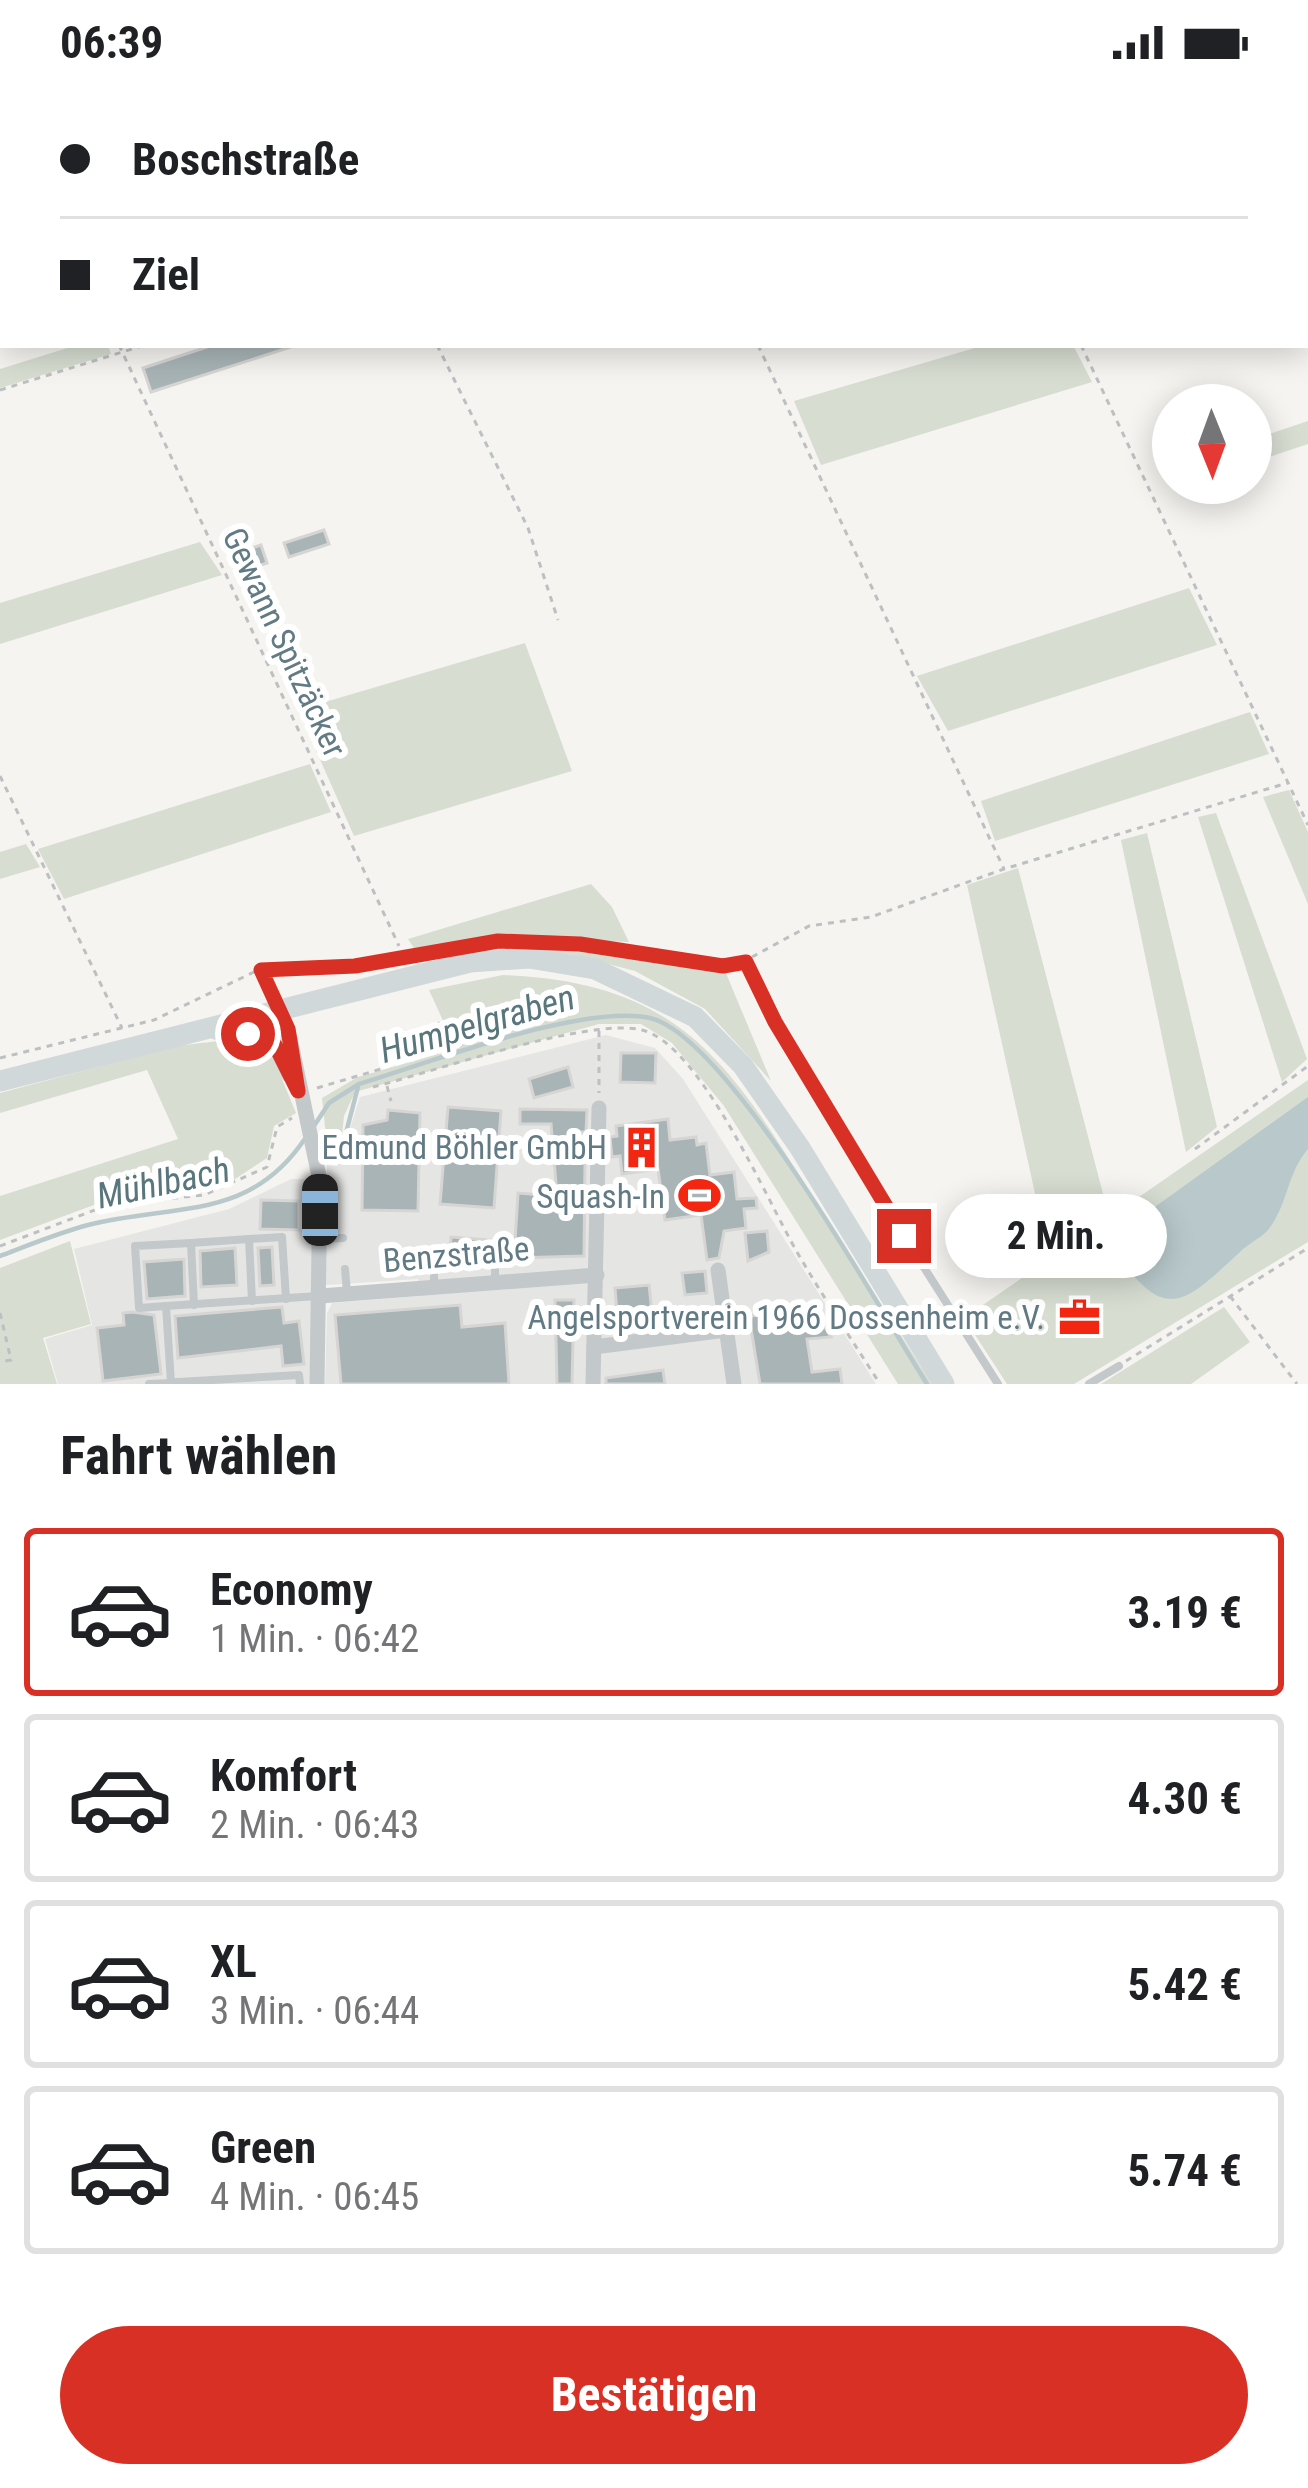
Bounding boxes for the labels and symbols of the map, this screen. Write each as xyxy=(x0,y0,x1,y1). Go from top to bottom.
north arrow xyxy=(1152,384,1272,504)
street label: Gewann Spitzäcker xyxy=(214,522,355,763)
water label: Humpelgraben xyxy=(375,976,580,1072)
route start xyxy=(221,1007,275,1061)
building icon: Edmund Böhler GmbH xyxy=(618,1124,664,1170)
place label: Edmund Böhler GmbH xyxy=(322,1128,607,1167)
water label: Mühlbach xyxy=(93,1148,234,1218)
sports icon: Squash-In xyxy=(676,1173,722,1219)
car xyxy=(302,1174,338,1246)
place label: Squash-In xyxy=(536,1177,665,1216)
callout: 2 Min. xyxy=(946,1194,1168,1278)
route end xyxy=(877,1209,931,1263)
street label: Benzstraße xyxy=(381,1229,531,1280)
office icon: Angelsportverein 1966 Dossenheim e.V. xyxy=(1056,1294,1102,1340)
place label: Angelsportverein 1966 Dossenheim e.V. xyxy=(528,1298,1045,1337)

